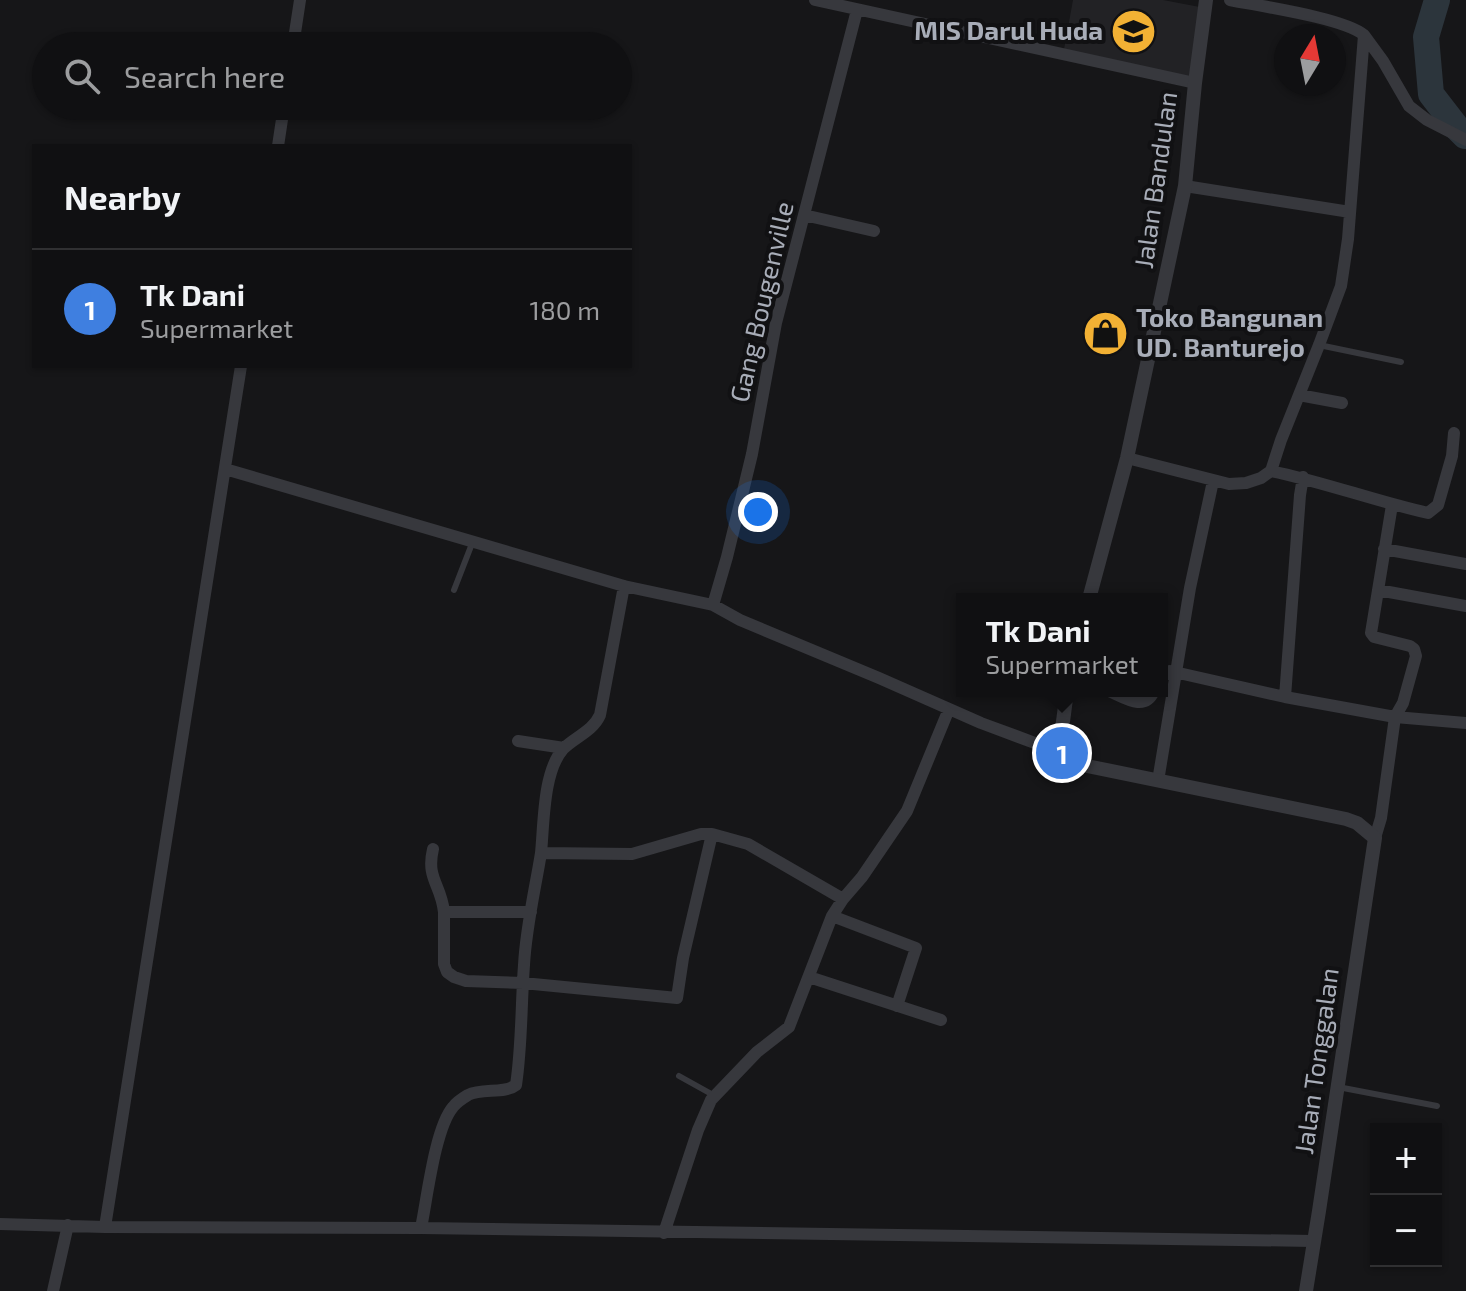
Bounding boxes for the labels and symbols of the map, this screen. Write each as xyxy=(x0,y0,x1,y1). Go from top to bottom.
school or university icon: MIS Darul Huda xyxy=(1110,7,1158,55)
place label: MIS Darul Huda xyxy=(914,14,1103,45)
north arrow xyxy=(1274,24,1346,96)
street label: Jalan Bandulan xyxy=(1127,89,1182,270)
street label: Gang Bougenville xyxy=(722,198,799,405)
place label: Toko Bangunan UD. Banturejo xyxy=(1136,301,1323,362)
shop icon: Toko Bangunan UD. Banturejo xyxy=(1081,309,1129,357)
your location xyxy=(738,492,778,532)
pin: 1 xyxy=(1036,723,1088,783)
street label: Jalan Tonggalan xyxy=(1287,966,1344,1156)

